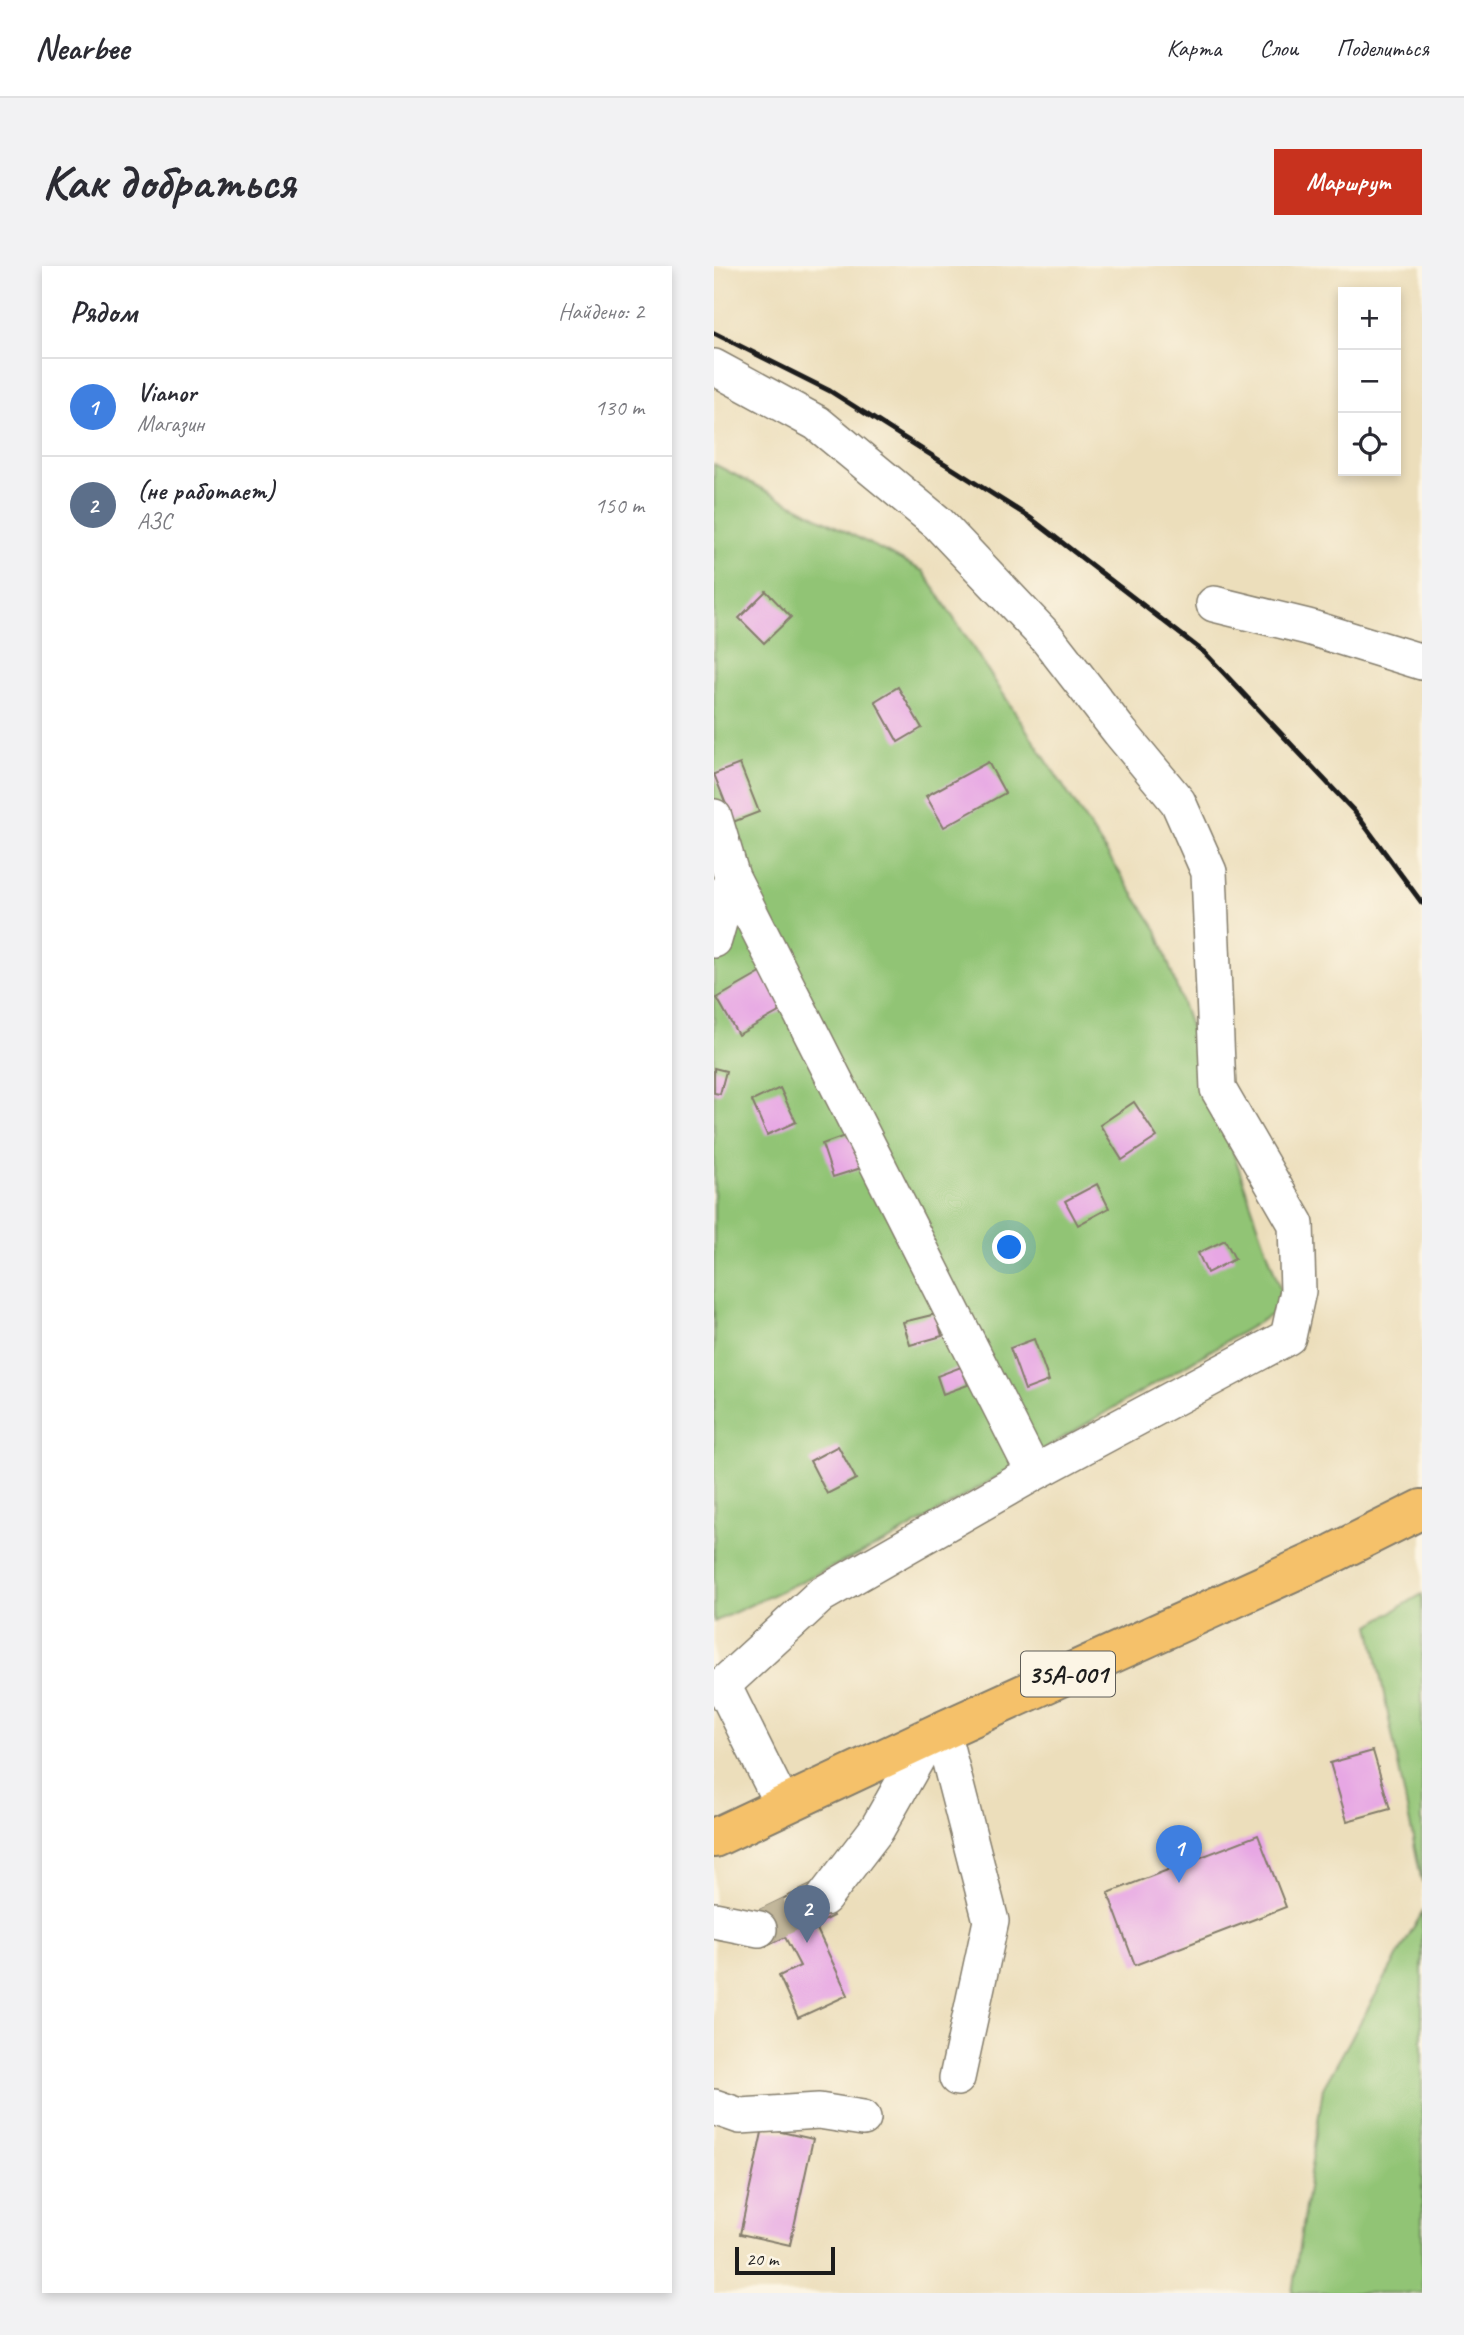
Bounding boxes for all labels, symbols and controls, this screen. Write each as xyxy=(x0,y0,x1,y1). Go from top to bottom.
text: Nearbee xyxy=(35,27,129,69)
text: Карта xyxy=(1167,33,1221,63)
text: Слои xyxy=(1259,33,1298,63)
text: Поделиться xyxy=(1336,33,1429,63)
button: Маршрут xyxy=(1274,149,1422,215)
text: Как добраться xyxy=(42,151,295,213)
map controls xyxy=(1338,287,1401,476)
button: + xyxy=(1338,287,1401,350)
text: Рядом xyxy=(70,293,137,331)
text: Найдено: 2 xyxy=(558,297,644,326)
button: − xyxy=(1338,350,1401,413)
text: Vianor xyxy=(137,376,196,409)
text: 1 xyxy=(88,393,98,422)
text: 130 m xyxy=(595,393,644,422)
text: Магазин xyxy=(137,409,204,438)
button: locate xyxy=(1338,413,1401,476)
text: (не работает) xyxy=(137,474,275,507)
text: 2 xyxy=(88,491,98,520)
text: 150 m xyxy=(595,491,644,520)
text: АЗС xyxy=(137,507,172,536)
your location xyxy=(992,1230,1026,1264)
road number: 35А-001 xyxy=(1021,1652,1115,1696)
pin: 1 xyxy=(1156,1825,1202,1883)
pin: 2 xyxy=(784,1885,830,1943)
scale bar xyxy=(735,2244,835,2276)
text: 20 m xyxy=(746,2247,778,2271)

